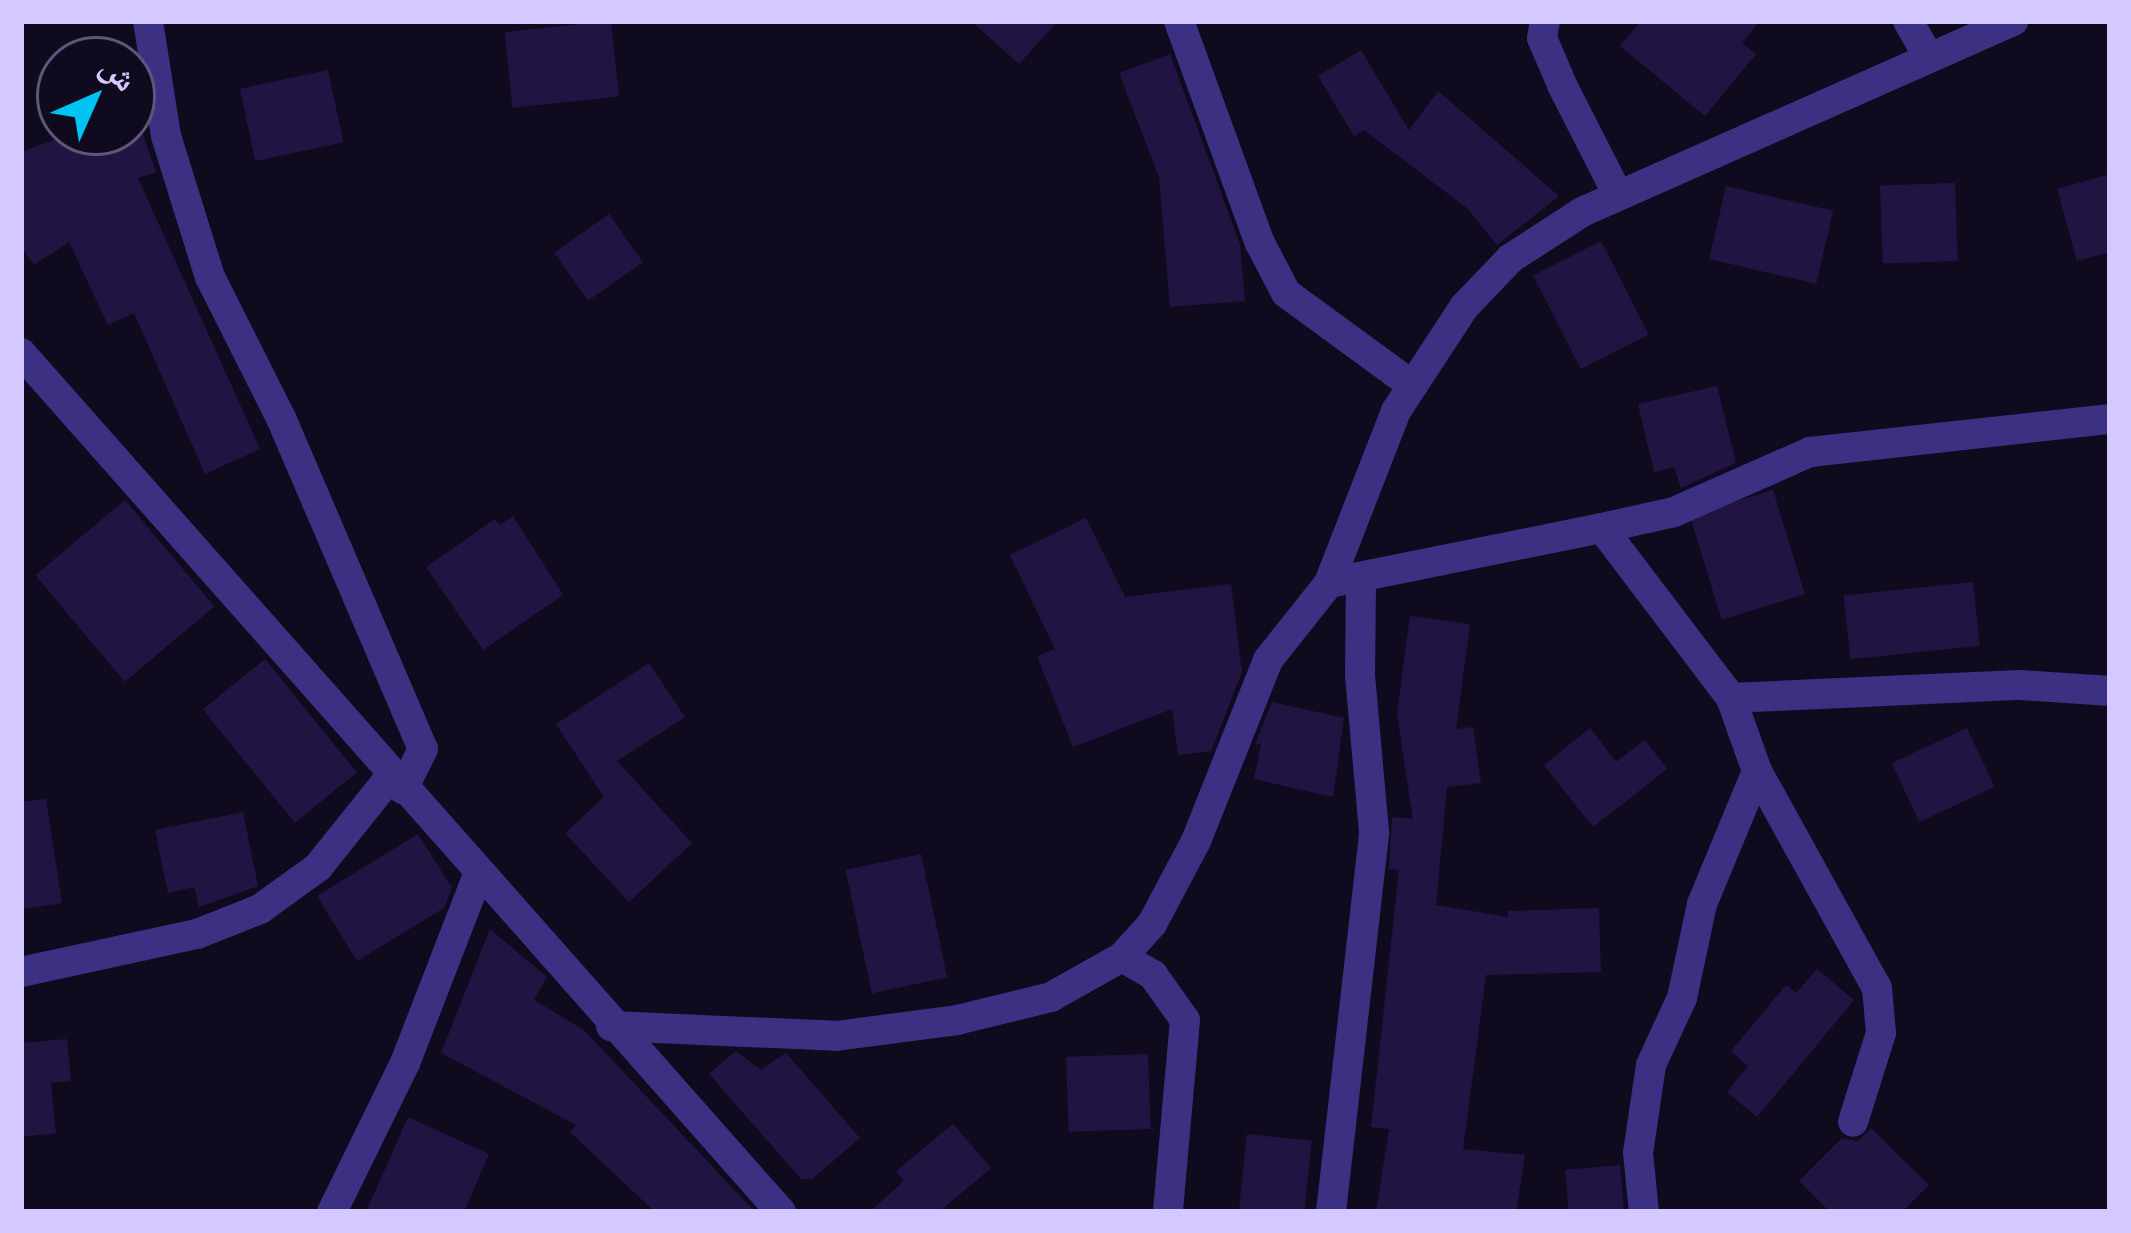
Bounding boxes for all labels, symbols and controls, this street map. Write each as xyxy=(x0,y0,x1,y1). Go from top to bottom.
north arrow xyxy=(36,36,156,156)
text: ش xyxy=(92,45,147,100)

